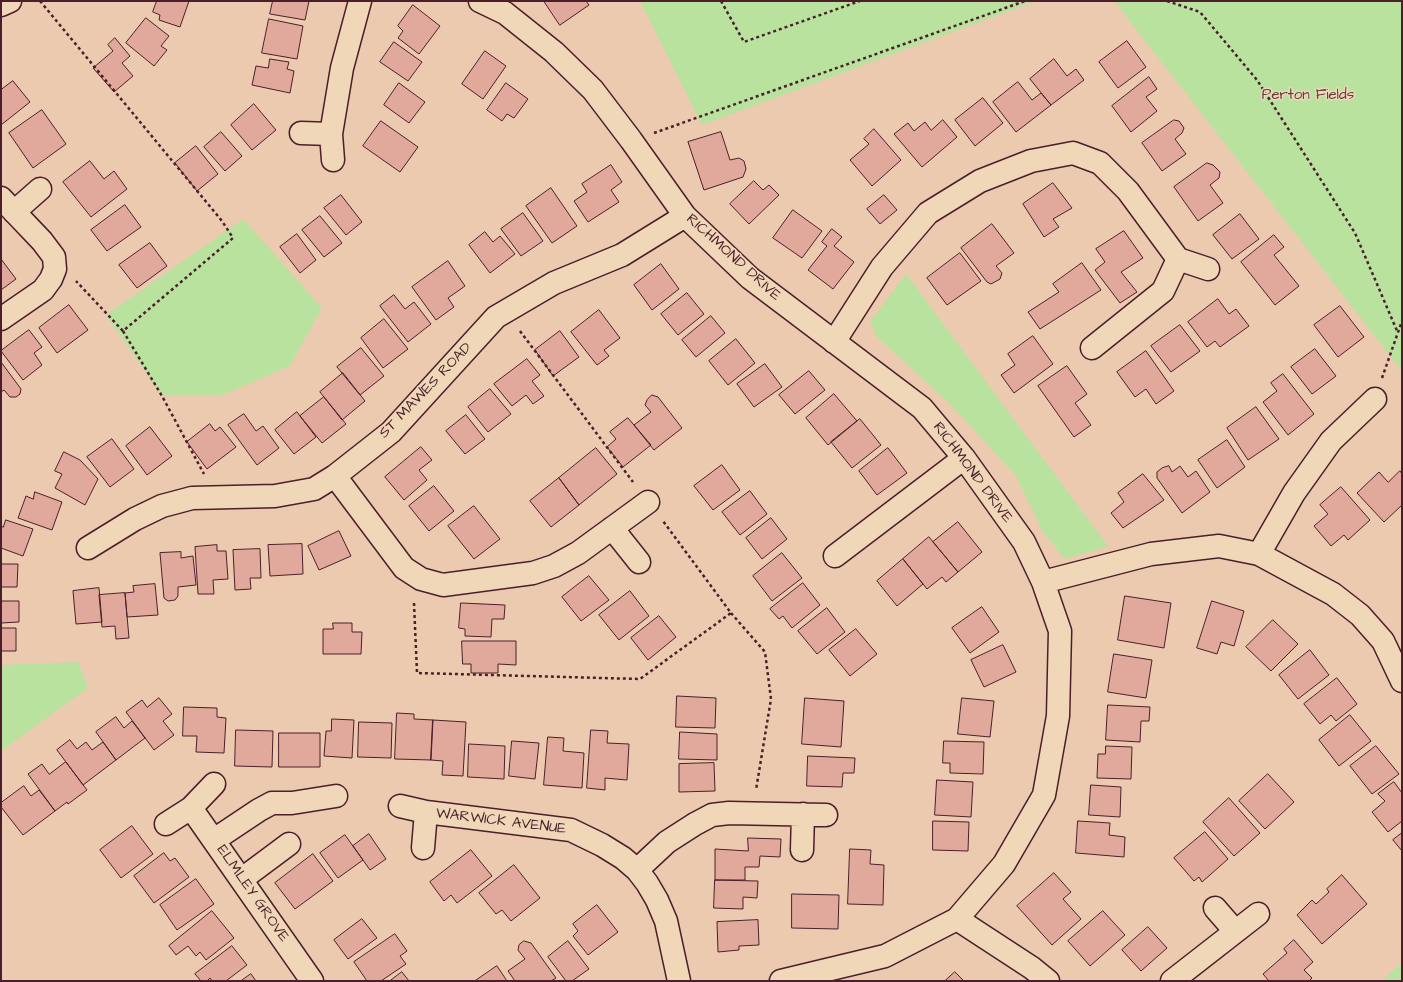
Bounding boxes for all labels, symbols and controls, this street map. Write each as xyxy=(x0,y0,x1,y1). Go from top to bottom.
park label: Perton Fields xyxy=(1262,87,1354,105)
street label: RICHMOND DRIVE xyxy=(682,211,784,305)
street label: ST MAWES ROAD xyxy=(376,340,476,442)
street label: RICHMOND DRIVE xyxy=(928,419,1016,527)
street label: WARWICK AVENUE xyxy=(435,805,567,839)
street label: ELMLEY GROVE xyxy=(212,842,292,946)

